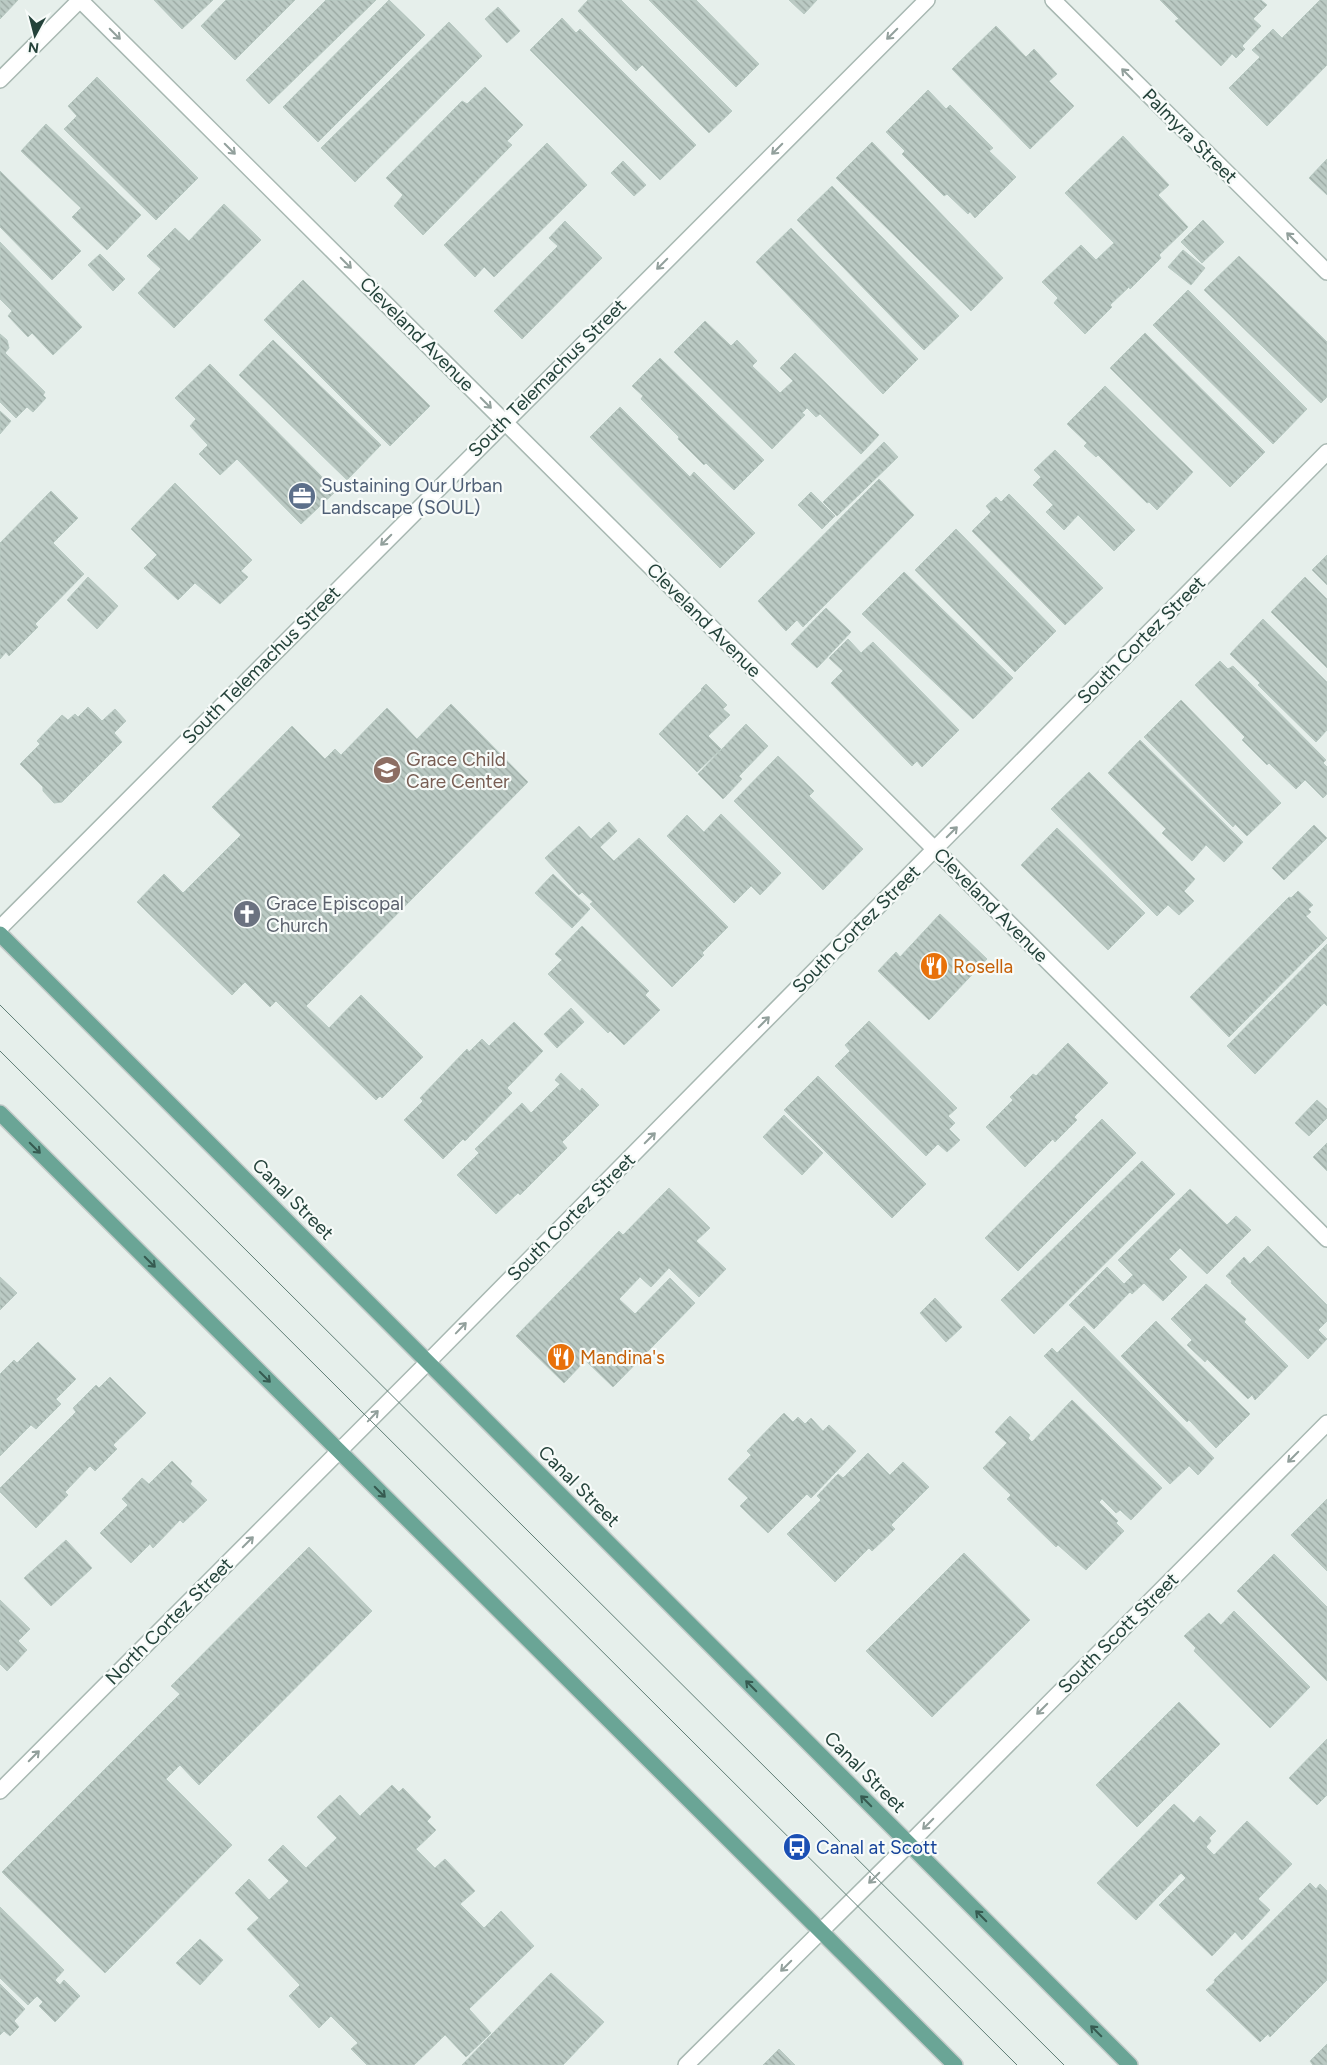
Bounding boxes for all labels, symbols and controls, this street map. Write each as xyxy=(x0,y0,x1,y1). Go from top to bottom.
north arrow xyxy=(10,10,60,60)
one-way arrow xyxy=(109,28,121,41)
one-way arrow xyxy=(886,28,898,41)
text: N xyxy=(27,38,40,57)
one-way arrow xyxy=(1121,68,1134,80)
street label: Palmyra Street xyxy=(1138,84,1242,188)
one-way arrow xyxy=(224,143,236,155)
one-way arrow xyxy=(771,143,783,155)
one-way arrow xyxy=(1286,232,1299,244)
one-way arrow xyxy=(339,257,351,269)
one-way arrow xyxy=(656,258,668,270)
street label: Cleveland Avenue xyxy=(355,272,479,396)
street label: South Telemachus Street xyxy=(463,294,631,462)
one-way arrow xyxy=(479,396,491,408)
place label: Sustaining Our Urban Landscape (SOUL) xyxy=(321,474,503,519)
office icon: Sustaining Our Urban Landscape (SOUL) xyxy=(287,481,317,511)
one-way arrow xyxy=(380,534,392,546)
street label: Cleveland Avenue xyxy=(642,558,766,682)
street label: South Cortez Street xyxy=(1072,571,1210,709)
street label: South Telemachus Street xyxy=(177,581,345,749)
place label: Grace Child Care Center xyxy=(406,748,510,793)
school or university icon: Grace Child Care Center xyxy=(372,755,402,785)
one-way arrow xyxy=(945,826,958,838)
street label: Cleveland Avenue xyxy=(929,843,1053,967)
street label: South Cortez Street xyxy=(787,860,925,998)
place label: Grace Episcopal Church xyxy=(266,892,404,937)
church icon: Grace Episcopal Church xyxy=(232,899,262,929)
restaurant icon: Rosella xyxy=(919,951,949,981)
place label: Rosella xyxy=(953,955,1013,978)
one-way arrow xyxy=(758,1016,770,1028)
one-way arrow xyxy=(643,1132,656,1144)
one-way arrow xyxy=(28,1141,40,1153)
street label: South Cortez Street xyxy=(502,1148,640,1286)
street label: Canal Street xyxy=(247,1153,339,1245)
one-way arrow xyxy=(143,1256,156,1268)
one-way arrow xyxy=(455,1322,467,1334)
restaurant icon: Mandina's xyxy=(546,1342,576,1372)
place label: Mandina's xyxy=(580,1346,665,1369)
one-way arrow xyxy=(258,1371,271,1383)
one-way arrow xyxy=(367,1410,379,1423)
street label: Canal Street xyxy=(533,1440,625,1532)
one-way arrow xyxy=(1286,1451,1299,1463)
one-way arrow xyxy=(374,1486,386,1498)
one-way arrow xyxy=(242,1536,254,1548)
street label: North Cortez Street xyxy=(101,1553,237,1689)
street label: South Scott Street xyxy=(1053,1568,1183,1698)
one-way arrow xyxy=(745,1680,757,1692)
one-way arrow xyxy=(1036,1703,1049,1715)
street label: Canal Street xyxy=(819,1726,911,1818)
one-way arrow xyxy=(28,1750,41,1762)
one-way arrow xyxy=(860,1795,872,1807)
one-way arrow xyxy=(922,1818,934,1831)
bus stop icon: Canal at Scott xyxy=(782,1832,812,1862)
place label: Canal at Scott xyxy=(816,1836,937,1859)
one-way arrow xyxy=(867,1872,880,1884)
one-way arrow xyxy=(975,1910,987,1922)
one-way arrow xyxy=(780,1960,792,1972)
one-way arrow xyxy=(1090,2024,1102,2037)

